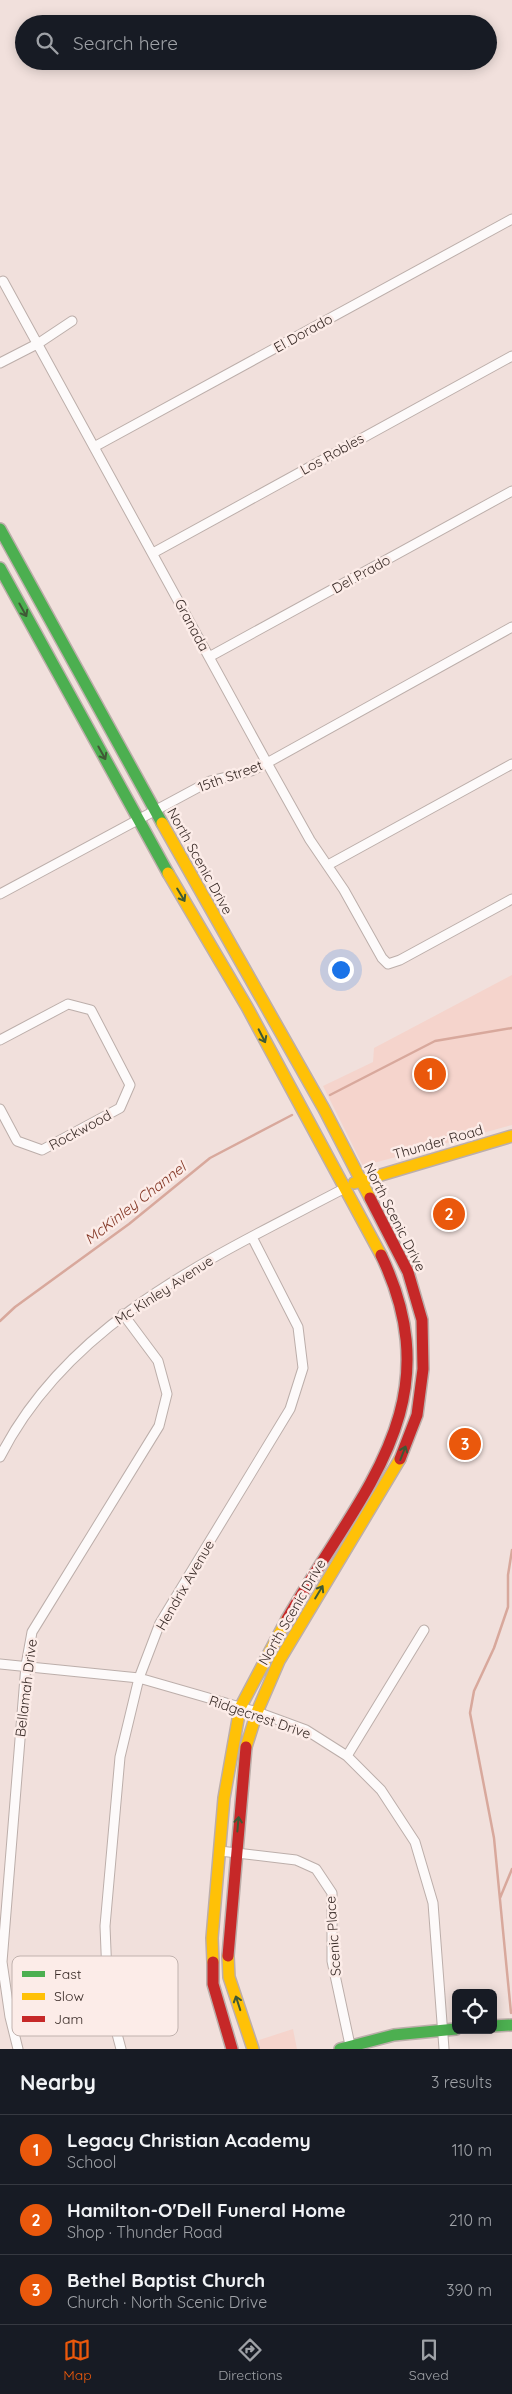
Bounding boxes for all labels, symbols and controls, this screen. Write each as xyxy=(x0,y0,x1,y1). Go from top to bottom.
search box xyxy=(15,15,497,70)
icon: search xyxy=(33,29,61,57)
text: Search here xyxy=(73,31,178,55)
street label: El Dorado xyxy=(271,310,335,356)
street label: Los Robles xyxy=(297,429,367,479)
street label: Del Prado xyxy=(329,551,393,597)
street label: Granada xyxy=(171,596,213,654)
one-way arrow xyxy=(19,603,29,617)
one-way arrow xyxy=(97,745,107,760)
street label: 15th Street xyxy=(195,756,265,796)
street label: North Scenic Drive xyxy=(163,804,237,918)
one-way arrow xyxy=(176,887,186,901)
your location xyxy=(328,957,354,983)
one-way arrow xyxy=(257,1028,267,1043)
pin: 1 xyxy=(414,1055,446,1093)
street label: Rockwood xyxy=(46,1106,114,1154)
street label: Thunder Road xyxy=(391,1121,485,1163)
water label: McKinley Channel xyxy=(81,1157,191,1248)
street label: North Scenic Drive xyxy=(360,1160,430,1274)
pin: 2 xyxy=(433,1195,465,1233)
street label: Mc Kinley Avenue xyxy=(111,1251,217,1329)
pin: 3 xyxy=(449,1425,481,1463)
one-way arrow xyxy=(398,1446,408,1461)
street label: Hendrix Avenue xyxy=(152,1537,218,1633)
street label: North Scenic Drive xyxy=(254,1556,330,1668)
one-way arrow xyxy=(315,1586,325,1600)
street label: Bellamah Drive xyxy=(11,1638,41,1738)
street label: Ridgecrest Drive xyxy=(207,1691,313,1743)
one-way arrow xyxy=(234,1817,243,1833)
street label: Scenic Place xyxy=(321,1895,345,1977)
legend xyxy=(12,1956,178,2036)
text: Fast xyxy=(54,1965,82,1983)
text: Slow xyxy=(54,1987,84,2005)
map controls xyxy=(452,1989,497,2034)
button: locate xyxy=(452,1989,497,2034)
one-way arrow xyxy=(232,1995,242,2011)
text: Jam xyxy=(54,2010,83,2028)
text: Nearby xyxy=(20,2069,96,2095)
text: 3 results xyxy=(431,2072,492,2092)
text: Legacy Christian Academy xyxy=(67,2128,311,2152)
text: 1 xyxy=(33,2140,39,2160)
text: 110 m xyxy=(452,2140,492,2160)
text: School xyxy=(67,2152,116,2172)
text: Hamilton-O'Dell Funeral Home xyxy=(67,2198,346,2222)
text: 2 xyxy=(31,2210,41,2230)
text: 210 m xyxy=(449,2210,492,2230)
text: Shop · Thunder Road xyxy=(67,2222,222,2242)
text: Bethel Baptist Church xyxy=(67,2268,265,2292)
text: 3 xyxy=(32,2280,40,2300)
text: 390 m xyxy=(446,2280,492,2300)
text: Church · North Scenic Drive xyxy=(67,2292,267,2312)
tab: Map xyxy=(63,2336,92,2384)
tab: Directions xyxy=(218,2336,282,2384)
tab: Saved xyxy=(409,2336,449,2384)

